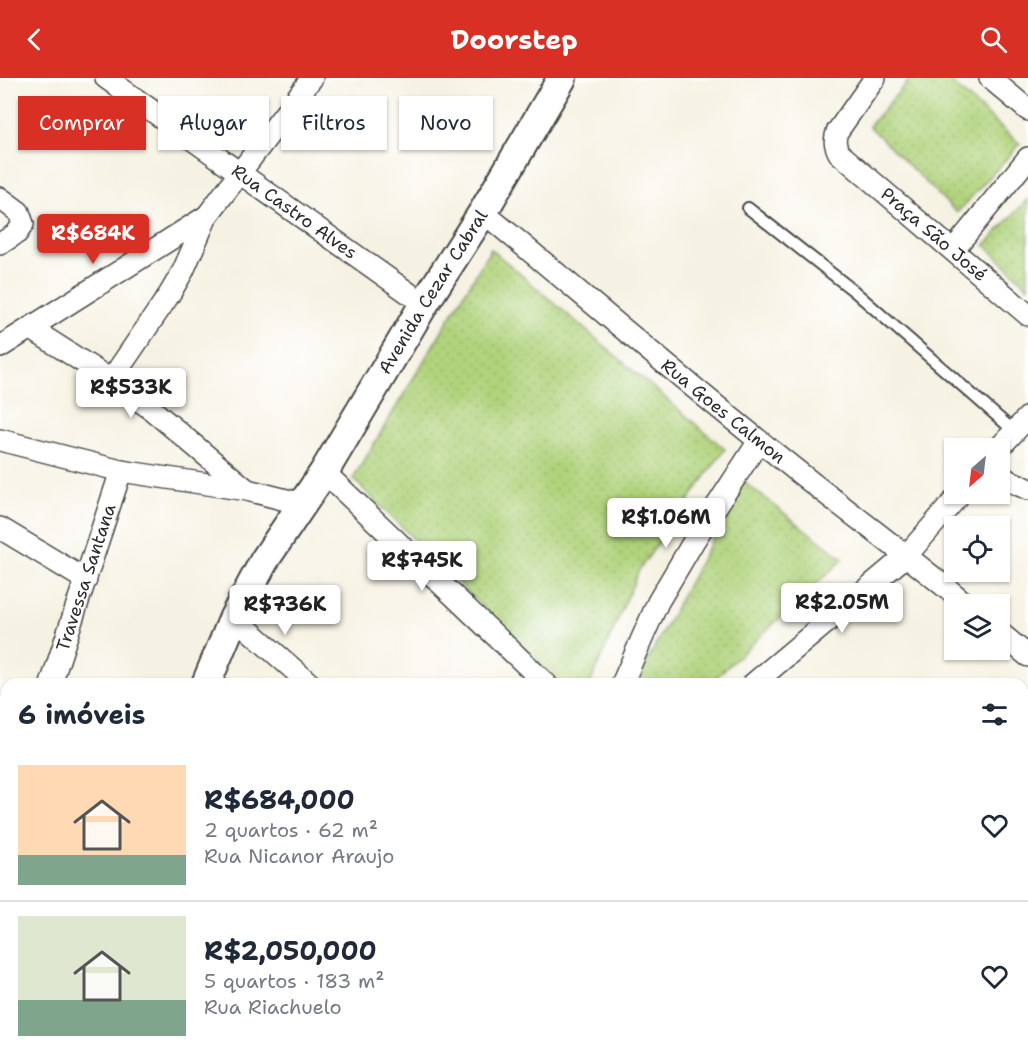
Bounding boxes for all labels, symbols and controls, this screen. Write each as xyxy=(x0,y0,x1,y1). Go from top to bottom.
text: Doorstep xyxy=(450,21,578,58)
icon: back xyxy=(18,23,51,56)
icon: search xyxy=(977,23,1010,56)
chip: Comprar xyxy=(18,96,146,150)
chip: Alugar xyxy=(158,96,269,150)
chip: Filtros xyxy=(281,96,387,150)
chip: Novo xyxy=(399,96,493,150)
street label: Rua Castro Alves xyxy=(227,159,362,265)
street label: Praça São José xyxy=(876,182,992,287)
street label: Avenida Cezar Cabral xyxy=(373,205,494,379)
pin: R$684K xyxy=(44,214,142,265)
text: R$684K xyxy=(51,220,135,246)
street label: Rua Goes Calmon xyxy=(656,353,790,469)
pin: R$533K xyxy=(82,368,180,419)
text: R$533K xyxy=(90,374,172,400)
north arrow xyxy=(944,438,1010,504)
map controls xyxy=(944,438,1010,660)
pin: R$1.06M xyxy=(611,498,721,549)
street label: Travessa Santana xyxy=(51,501,121,654)
text: R$1.06M xyxy=(621,504,711,530)
button: locate xyxy=(944,516,1010,582)
pin: R$745K xyxy=(373,541,471,592)
text: R$745K xyxy=(381,547,463,573)
pin: R$2.05M xyxy=(787,583,897,634)
pin: R$736K xyxy=(236,585,334,636)
text: R$2.05M xyxy=(795,589,889,615)
text: R$736K xyxy=(244,591,327,617)
button: layers xyxy=(944,594,1010,660)
text: 6 imóveis xyxy=(18,697,145,732)
icon: filters xyxy=(978,698,1011,731)
text: R$684,000 xyxy=(204,782,355,817)
icon: home xyxy=(66,789,138,861)
icon: heart xyxy=(978,809,1011,842)
text: 2 quartos · 62 m² xyxy=(204,817,378,843)
text: Rua Nicanor Araujo xyxy=(204,843,394,869)
text: R$2,050,000 xyxy=(204,933,377,968)
icon: home xyxy=(66,940,138,1012)
icon: heart xyxy=(978,960,1011,993)
text: 5 quartos · 183 m² xyxy=(204,968,384,994)
text: Rua Riachuelo xyxy=(204,994,342,1020)

